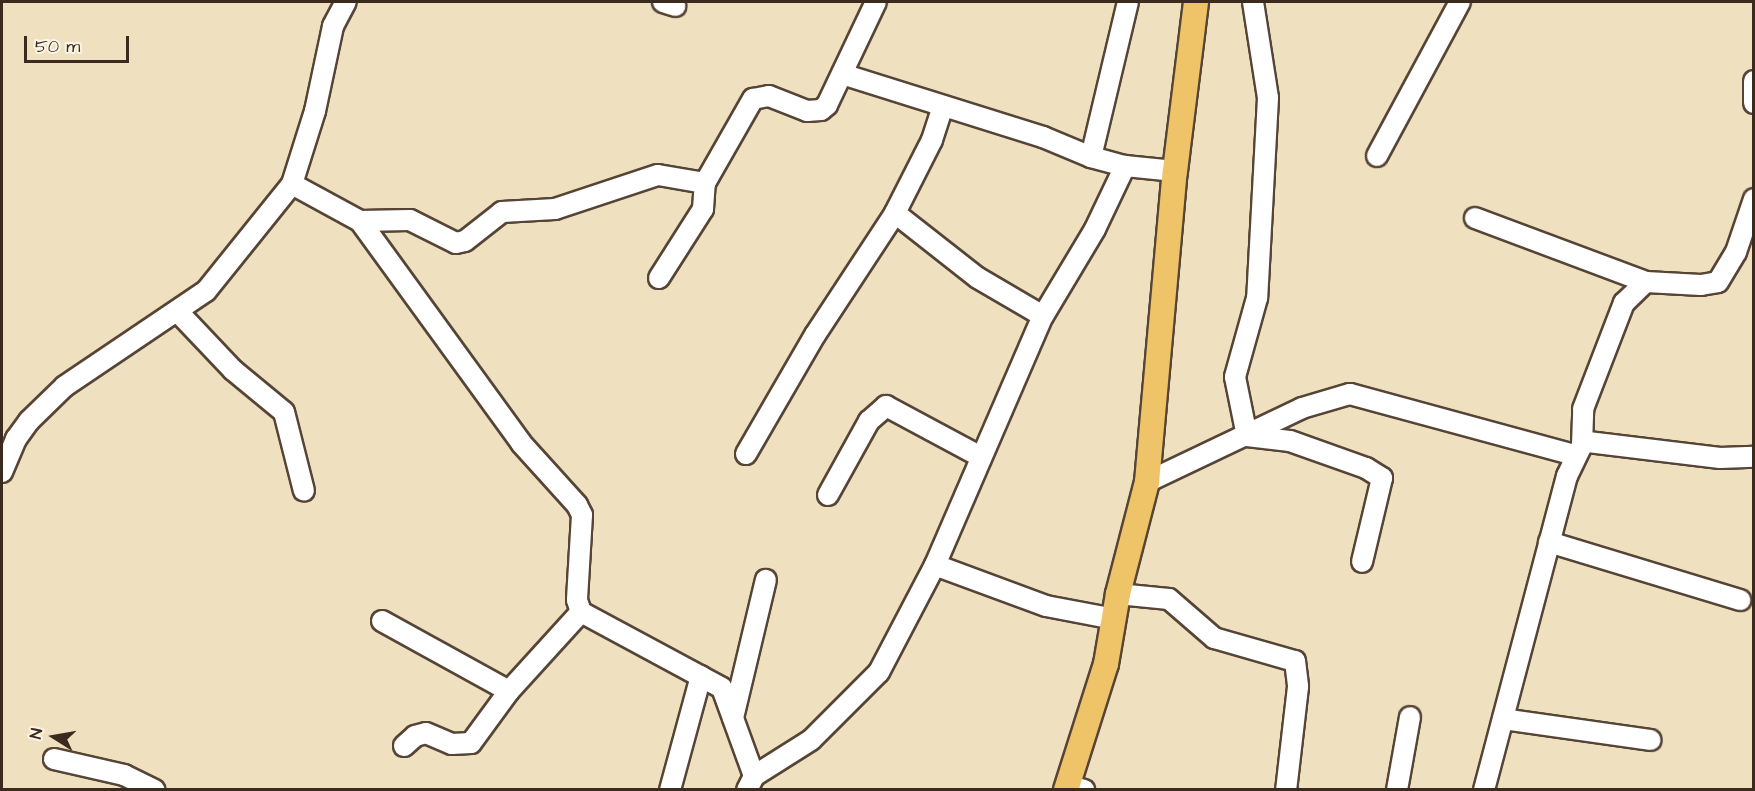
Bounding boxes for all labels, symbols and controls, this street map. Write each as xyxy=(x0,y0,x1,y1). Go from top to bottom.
scale bar xyxy=(27,24,132,62)
text: 50 m xyxy=(35,34,80,59)
north arrow xyxy=(24,707,84,767)
text: N xyxy=(25,727,48,741)

